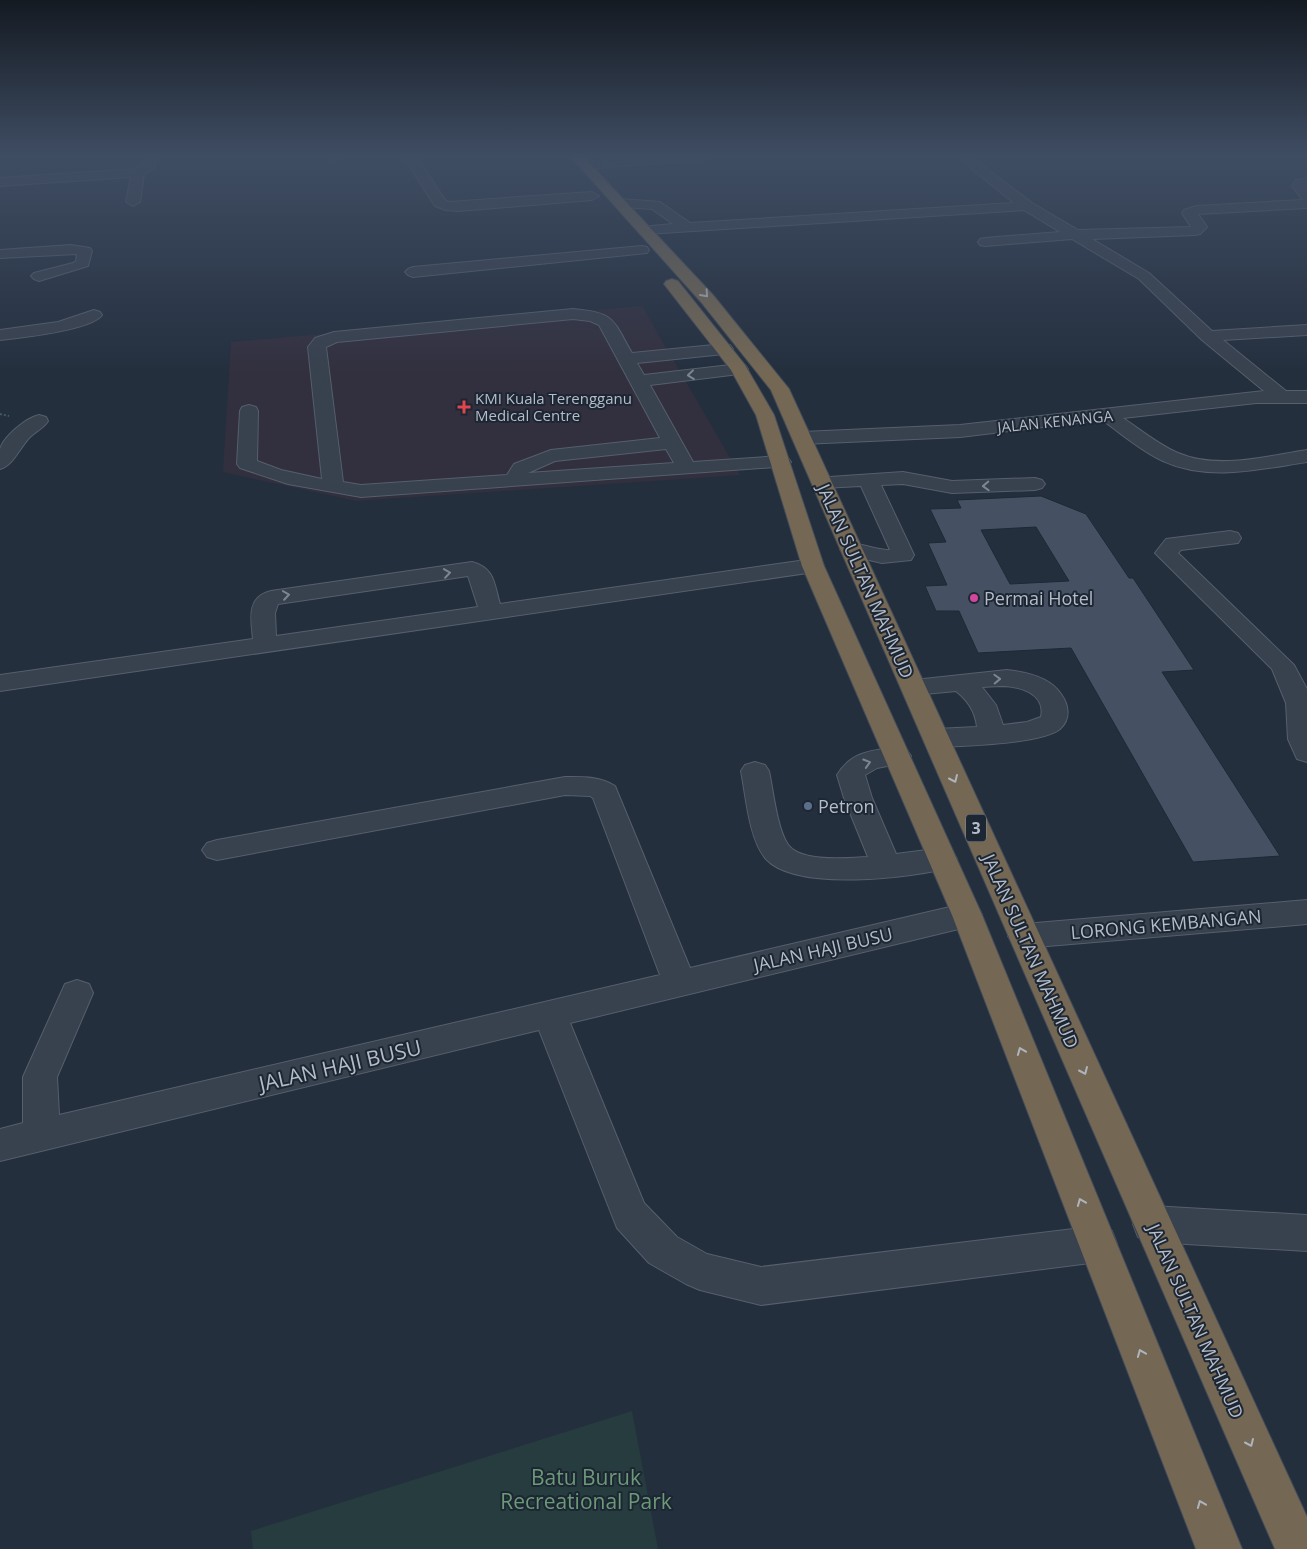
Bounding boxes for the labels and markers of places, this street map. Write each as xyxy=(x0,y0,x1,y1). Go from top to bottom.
place label: KMI Kuala Terengganu Medical Centre xyxy=(475,388,632,425)
marker: KMI Kuala Terengganu Medical Centre xyxy=(457,400,471,414)
place label: Permai Hotel xyxy=(984,586,1093,610)
marker: Permai Hotel xyxy=(968,592,980,604)
place label: Petron xyxy=(818,794,875,818)
marker: Petron xyxy=(802,800,814,812)

